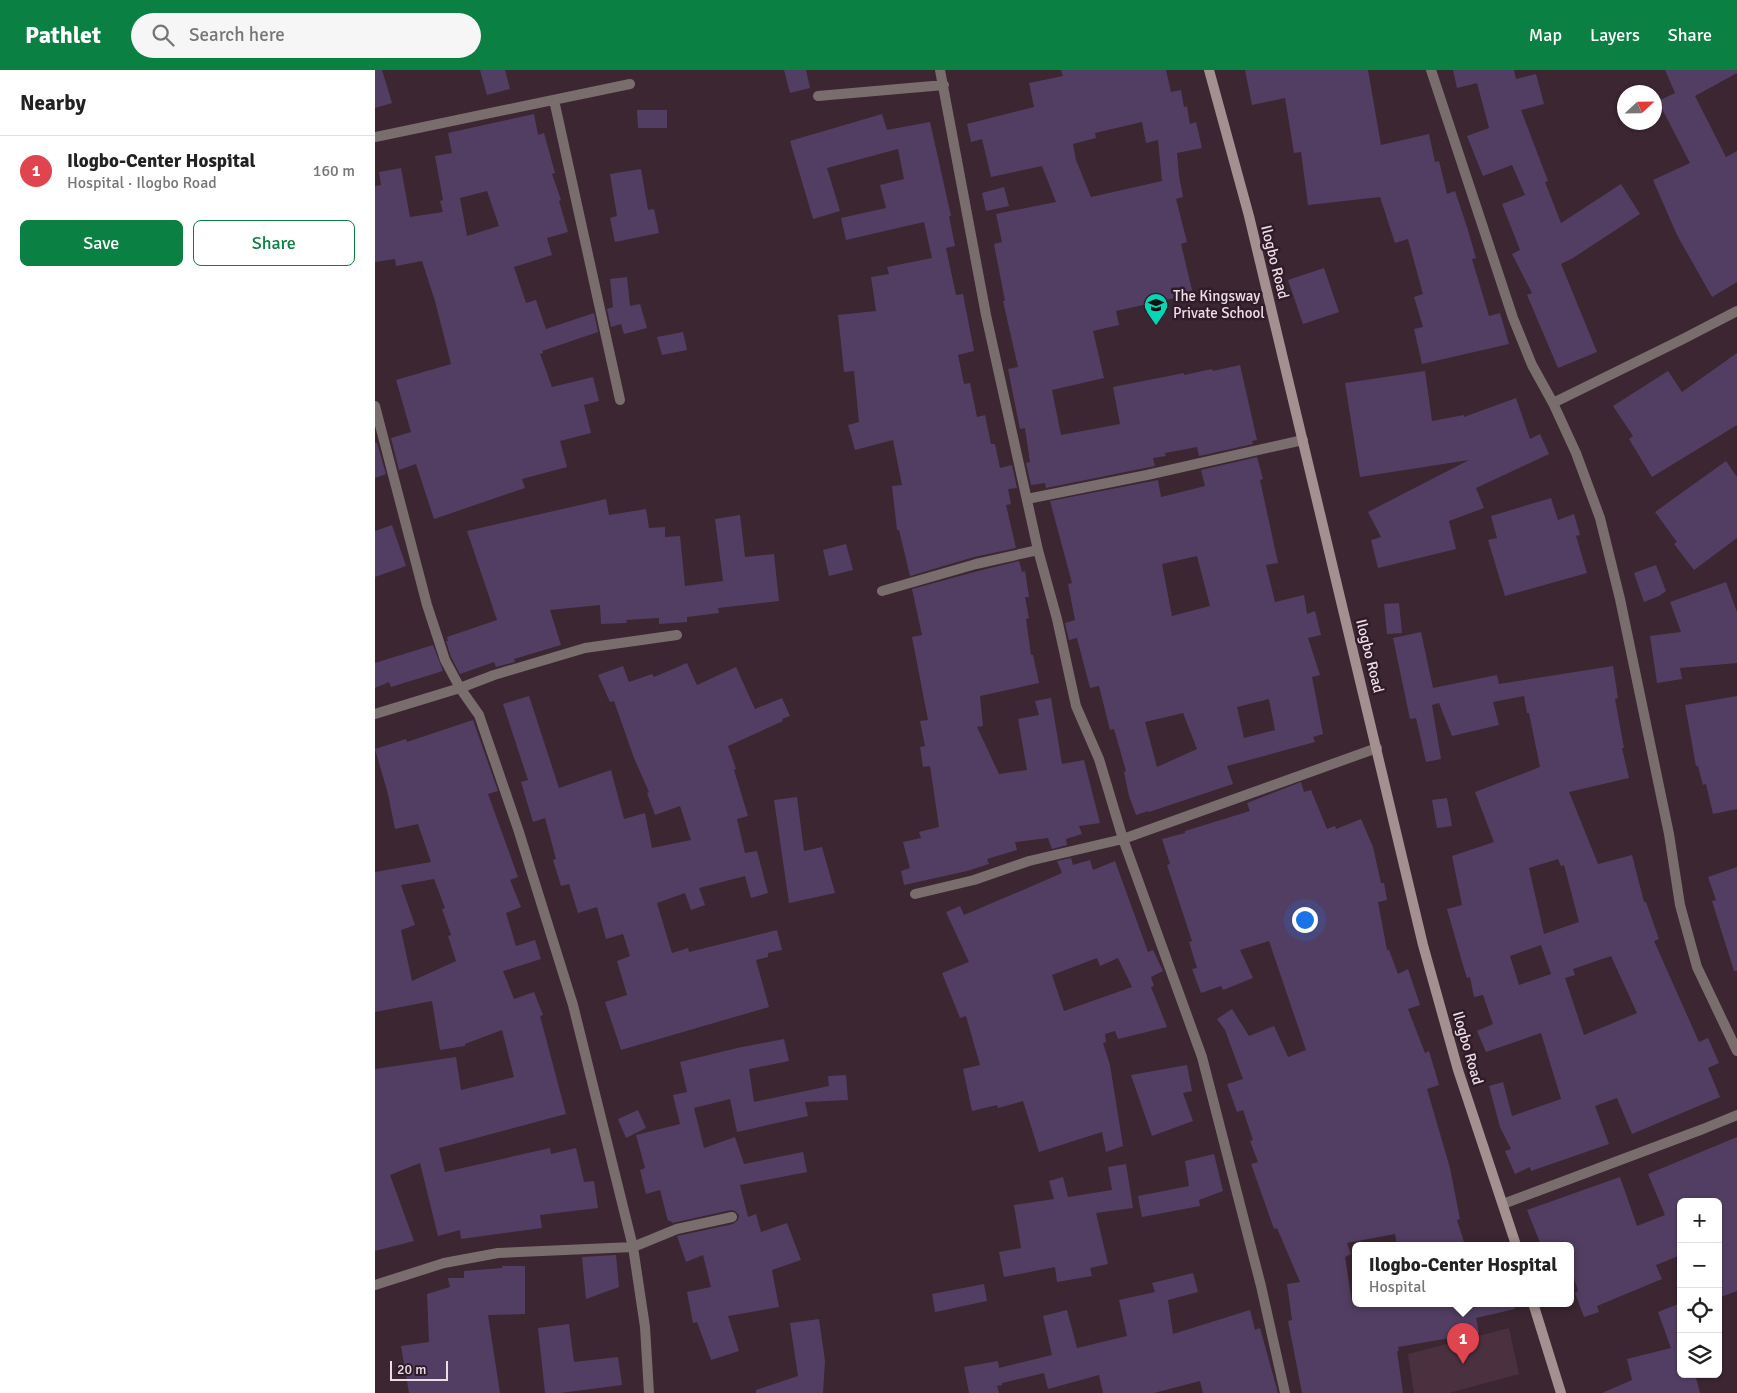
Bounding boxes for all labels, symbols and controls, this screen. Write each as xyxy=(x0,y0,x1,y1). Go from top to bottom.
search box xyxy=(131,13,481,58)
text: Pathlet xyxy=(25,20,101,50)
icon: search xyxy=(149,21,177,49)
text: Search here xyxy=(189,23,285,47)
text: Map xyxy=(1529,24,1562,46)
text: Layers xyxy=(1590,24,1640,46)
text: Share xyxy=(1668,24,1712,46)
north arrow xyxy=(1617,85,1662,130)
text: Nearby xyxy=(20,90,86,116)
text: Ilogbo-Center Hospital xyxy=(67,149,255,173)
text: 1 xyxy=(32,161,40,181)
text: 160 m xyxy=(313,161,355,181)
text: Hospital · Ilogbo Road xyxy=(67,173,217,193)
button: Save xyxy=(20,220,183,266)
button: Share xyxy=(193,220,355,266)
street label: Ilogbo Road xyxy=(1257,223,1293,301)
place label: The Kingsway Private School xyxy=(1173,287,1265,322)
school or university icon: The Kingsway Private School xyxy=(1143,292,1169,326)
street label: Ilogbo Road xyxy=(1352,617,1388,695)
your location xyxy=(1292,907,1318,933)
street label: Ilogbo Road xyxy=(1449,1009,1487,1087)
map controls xyxy=(1677,1198,1722,1378)
button: + xyxy=(1677,1198,1722,1243)
popup xyxy=(1352,1242,1574,1307)
button: − xyxy=(1677,1243,1722,1288)
text: Ilogbo-Center Hospital xyxy=(1369,1253,1557,1277)
text: Hospital xyxy=(1369,1277,1426,1297)
button: locate xyxy=(1677,1288,1722,1333)
pin: 1 xyxy=(1447,1323,1479,1364)
button: layers xyxy=(1677,1333,1722,1378)
scale bar xyxy=(390,1358,447,1381)
text: 20 m xyxy=(397,1361,426,1378)

